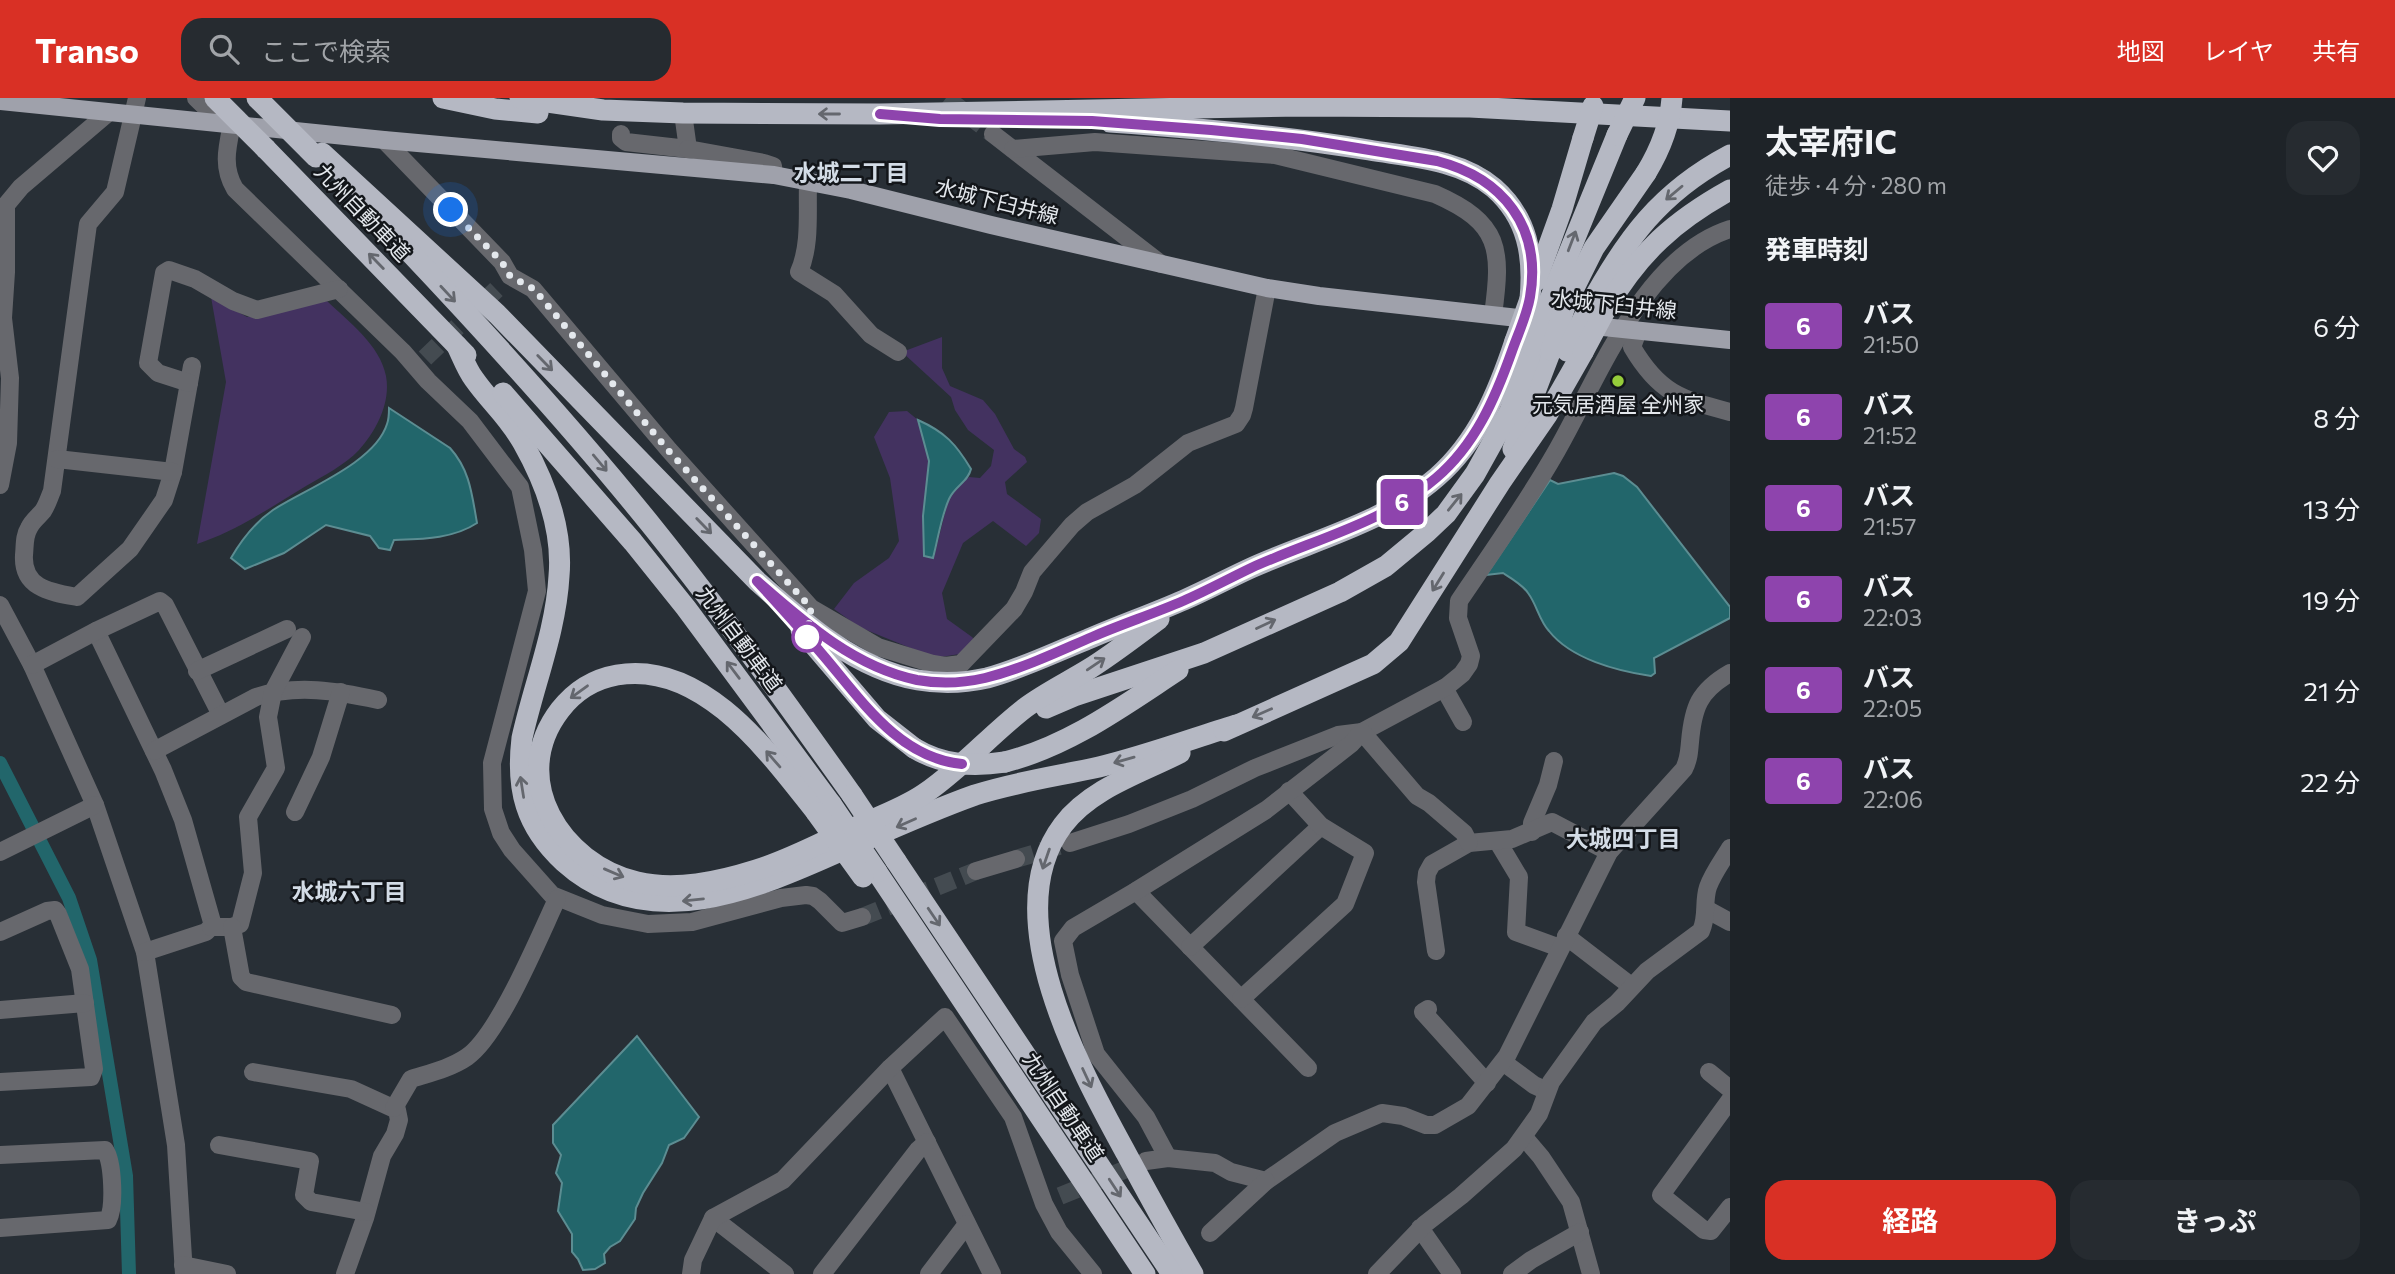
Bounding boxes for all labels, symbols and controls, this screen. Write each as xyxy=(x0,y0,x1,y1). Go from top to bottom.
search box xyxy=(181,18,671,81)
text: Transo xyxy=(35,29,139,70)
icon: search xyxy=(205,30,243,68)
text: ここで検索 xyxy=(261,35,391,66)
text: 地図 xyxy=(2117,36,2165,65)
text: レイヤ xyxy=(2203,36,2274,65)
text: 共有 xyxy=(2312,36,2360,65)
one-way arrow xyxy=(818,107,841,121)
text: 太宰府IC xyxy=(1765,120,1897,161)
button: heart xyxy=(2286,121,2360,195)
street label: 九州自動車道 xyxy=(310,158,416,266)
district label: 水城二丁目 xyxy=(794,158,909,186)
text: 徒歩 · 4 分 · 280 m xyxy=(1765,171,1947,199)
street label: 水城下臼井線 xyxy=(933,173,1062,228)
one-way arrow xyxy=(1665,185,1683,201)
your location xyxy=(433,192,468,227)
one-way arrow xyxy=(1567,230,1580,252)
text: 発車時刻 xyxy=(1765,233,1869,264)
one-way arrow xyxy=(367,253,384,270)
street label: 水城下臼井線 xyxy=(1550,284,1678,323)
one-way arrow xyxy=(440,285,457,302)
text: バス xyxy=(1863,297,1915,328)
text: 6 xyxy=(1796,311,1811,340)
text: 6 分 xyxy=(2313,311,2360,342)
text: 21:50 xyxy=(1863,330,1919,358)
one-way arrow xyxy=(536,354,553,371)
marker: 元気居酒屋 全州家 xyxy=(1610,373,1626,389)
text: バス xyxy=(1863,388,1915,419)
place label: 元気居酒屋 全州家 xyxy=(1532,391,1704,416)
text: 6 xyxy=(1796,402,1811,431)
text: 8 分 xyxy=(2313,402,2360,433)
text: 21:52 xyxy=(1863,421,1917,449)
one-way arrow xyxy=(592,454,608,472)
line badge: 6 xyxy=(1379,479,1425,525)
text: バス xyxy=(1863,479,1915,510)
text: 6 xyxy=(1395,487,1409,516)
text: 6 xyxy=(1796,493,1811,522)
text: 13 分 xyxy=(2303,493,2360,524)
one-way arrow xyxy=(1447,494,1463,512)
text: 21:57 xyxy=(1863,512,1916,540)
one-way arrow xyxy=(695,517,712,534)
text: バス xyxy=(1863,570,1915,601)
one-way arrow xyxy=(1431,572,1446,591)
street label: 九州自動車道 xyxy=(692,580,788,696)
text: 6 xyxy=(1796,584,1811,613)
text: 19 分 xyxy=(2302,584,2360,615)
text: 22:03 xyxy=(1863,603,1922,631)
one-way arrow xyxy=(1255,617,1276,631)
unlabelled marker xyxy=(792,622,822,652)
one-way arrow xyxy=(1086,657,1105,672)
one-way arrow xyxy=(725,661,740,680)
text: バス xyxy=(1863,661,1915,692)
text: 6 xyxy=(1796,675,1811,704)
text: 21 分 xyxy=(2303,675,2360,706)
one-way arrow xyxy=(570,684,589,699)
text: 22:05 xyxy=(1863,694,1922,722)
one-way arrow xyxy=(1252,707,1273,720)
one-way arrow xyxy=(765,750,781,768)
text: バス xyxy=(1863,752,1915,783)
one-way arrow xyxy=(1113,754,1136,767)
text: 6 xyxy=(1796,766,1811,795)
text: 22 分 xyxy=(2300,766,2360,797)
one-way arrow xyxy=(515,776,528,799)
text: 22:06 xyxy=(1863,785,1923,813)
one-way arrow xyxy=(896,817,917,830)
district label: 大城四丁目 xyxy=(1566,824,1681,852)
one-way arrow xyxy=(1039,848,1051,870)
one-way arrow xyxy=(603,867,624,880)
district label: 水城六丁目 xyxy=(292,877,407,905)
one-way arrow xyxy=(682,894,705,907)
one-way arrow xyxy=(927,907,941,926)
street label: 九州自動車道 xyxy=(1019,1047,1110,1165)
one-way arrow xyxy=(1081,1067,1094,1088)
one-way arrow xyxy=(1108,1178,1122,1197)
button: 経路 xyxy=(1765,1180,2056,1260)
button: きっぷ xyxy=(2070,1180,2360,1260)

